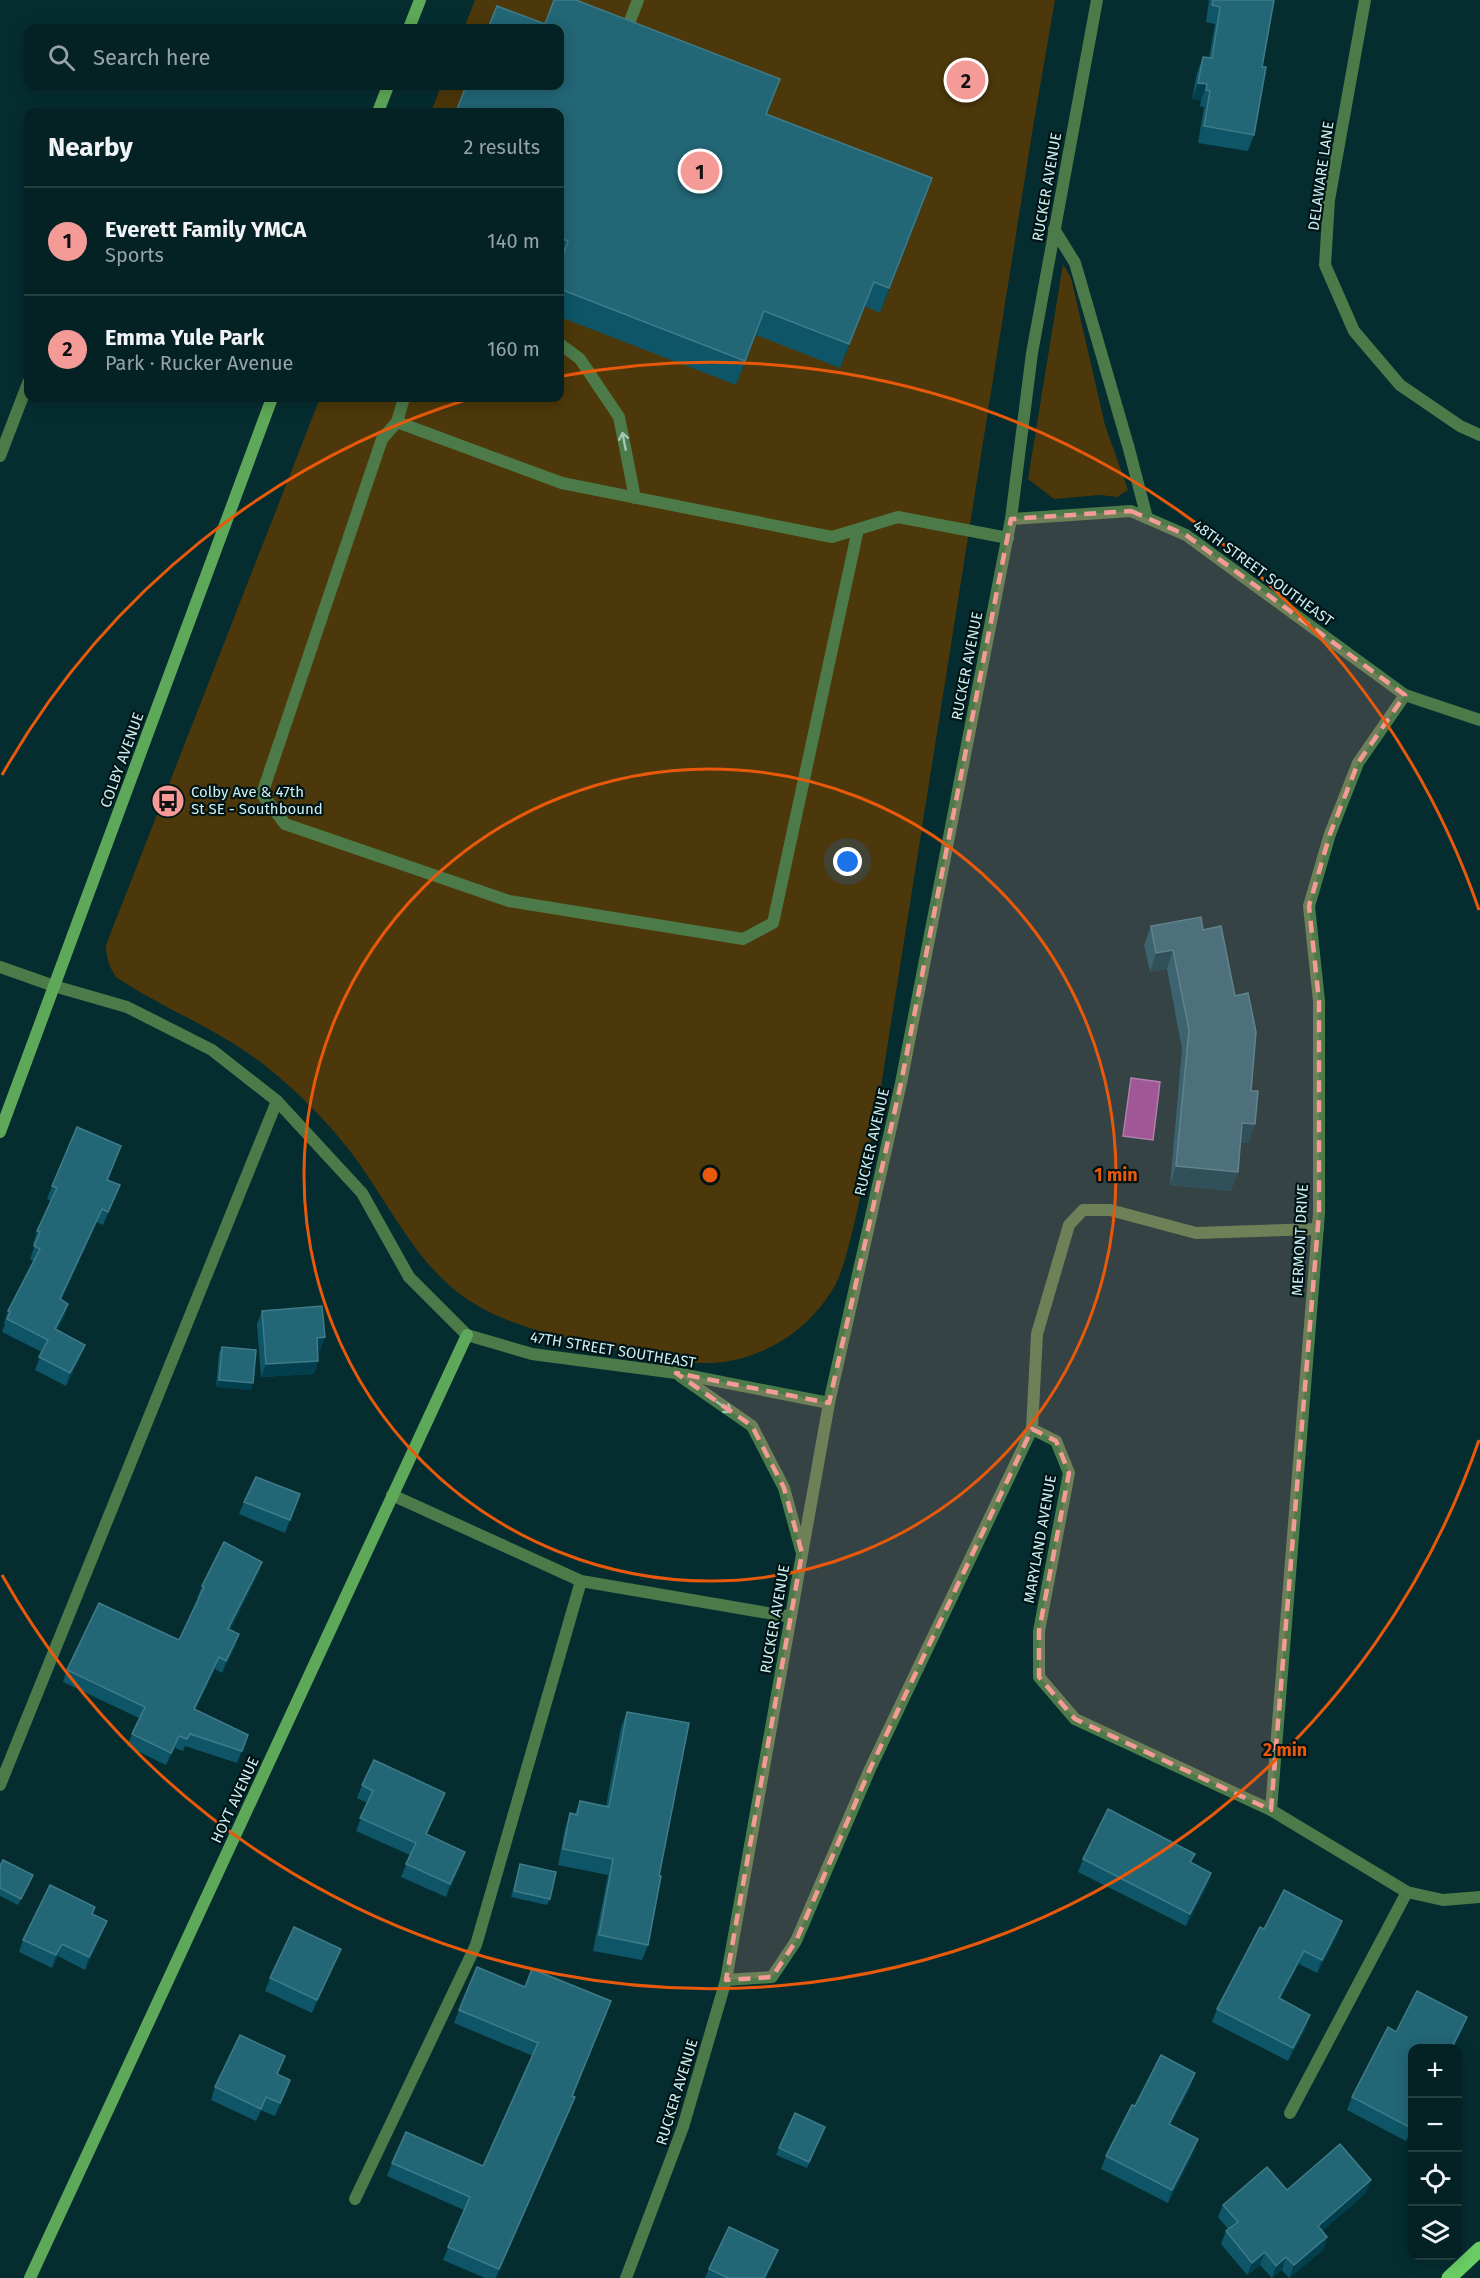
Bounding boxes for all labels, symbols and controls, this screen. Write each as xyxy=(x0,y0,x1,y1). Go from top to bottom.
search box xyxy=(24,24,564,90)
icon: search xyxy=(45,41,78,74)
text: Search here xyxy=(93,44,211,71)
pin: 2 xyxy=(946,58,986,103)
street label: DELAWARE LANE xyxy=(1304,120,1338,232)
street label: RUCKER AVENUE xyxy=(1029,131,1065,243)
text: Nearby xyxy=(48,132,133,163)
text: 2 results xyxy=(463,135,540,159)
pin: 1 xyxy=(680,148,720,194)
text: Everett Family YMCA xyxy=(105,216,306,243)
text: 1 xyxy=(63,229,72,253)
text: 140 m xyxy=(487,229,540,253)
text: Sports xyxy=(105,243,164,267)
text: Emma Yule Park xyxy=(105,324,264,351)
text: 2 xyxy=(62,337,73,361)
text: 160 m xyxy=(487,337,540,361)
text: Park · Rucker Avenue xyxy=(105,351,293,375)
one-way arrow xyxy=(618,432,629,451)
street label: 48TH STREET SOUTHEAST xyxy=(1189,516,1337,630)
street label: RUCKER AVENUE xyxy=(948,610,986,722)
street label: COLBY AVENUE xyxy=(96,710,148,810)
bus stop icon: Colby Ave & 47th St SE - Southbound xyxy=(150,783,186,819)
place label: Colby Ave & 47th St SE - Southbound xyxy=(191,783,323,818)
your location xyxy=(833,847,862,876)
street label: RUCKER AVENUE xyxy=(851,1086,893,1198)
text: 1 min xyxy=(1094,1164,1138,1186)
centre of rings xyxy=(700,1165,720,1185)
street label: MERMONT DRIVE xyxy=(1288,1184,1312,1296)
street label: 47TH STREET SOUTHEAST xyxy=(529,1328,697,1372)
one-way arrow xyxy=(716,1401,732,1413)
street label: MARYLAND AVENUE xyxy=(1020,1473,1060,1605)
street label: RUCKER AVENUE xyxy=(757,1563,793,1675)
text: 2 min xyxy=(1263,1739,1307,1761)
street label: HOYT AVENUE xyxy=(207,1754,263,1846)
street label: RUCKER AVENUE xyxy=(652,2037,702,2147)
map controls xyxy=(1408,2044,1462,2260)
button: + xyxy=(1408,2044,1462,2098)
button: − xyxy=(1408,2098,1462,2152)
button: locate xyxy=(1408,2152,1462,2206)
button: layers xyxy=(1408,2206,1462,2260)

